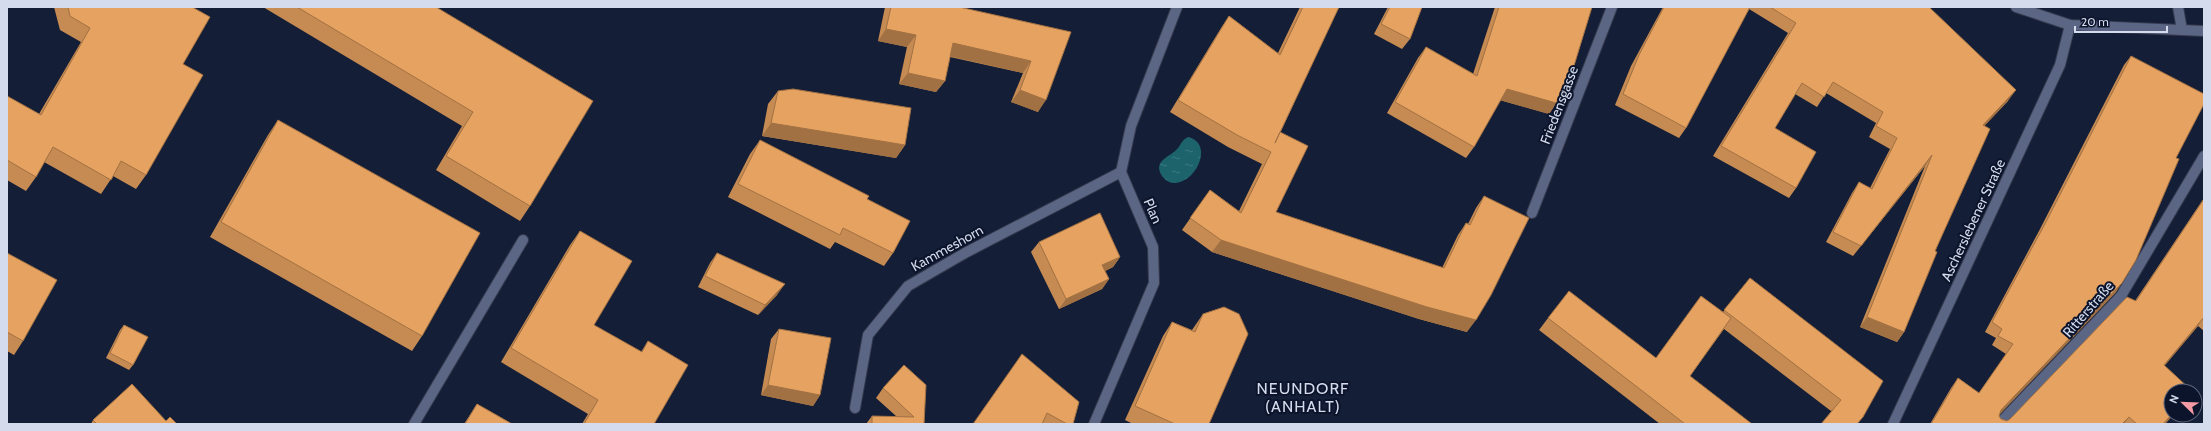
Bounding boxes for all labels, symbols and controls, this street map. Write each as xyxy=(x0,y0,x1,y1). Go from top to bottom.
scale bar xyxy=(2075,8,2167,34)
text: 20 m xyxy=(2081,14,2109,29)
street label: Friedensgasse xyxy=(1536,63,1582,147)
street label: Ascherslebener Straße xyxy=(1937,156,2009,284)
street label: Plan xyxy=(1140,196,1166,227)
street label: Kammeshorn xyxy=(908,221,986,275)
street label: Ritterstraße xyxy=(2059,277,2117,341)
district label: NEUNDORF (ANHALT) xyxy=(1257,379,1349,416)
north arrow xyxy=(2163,383,2203,423)
text: N xyxy=(2166,393,2182,405)

